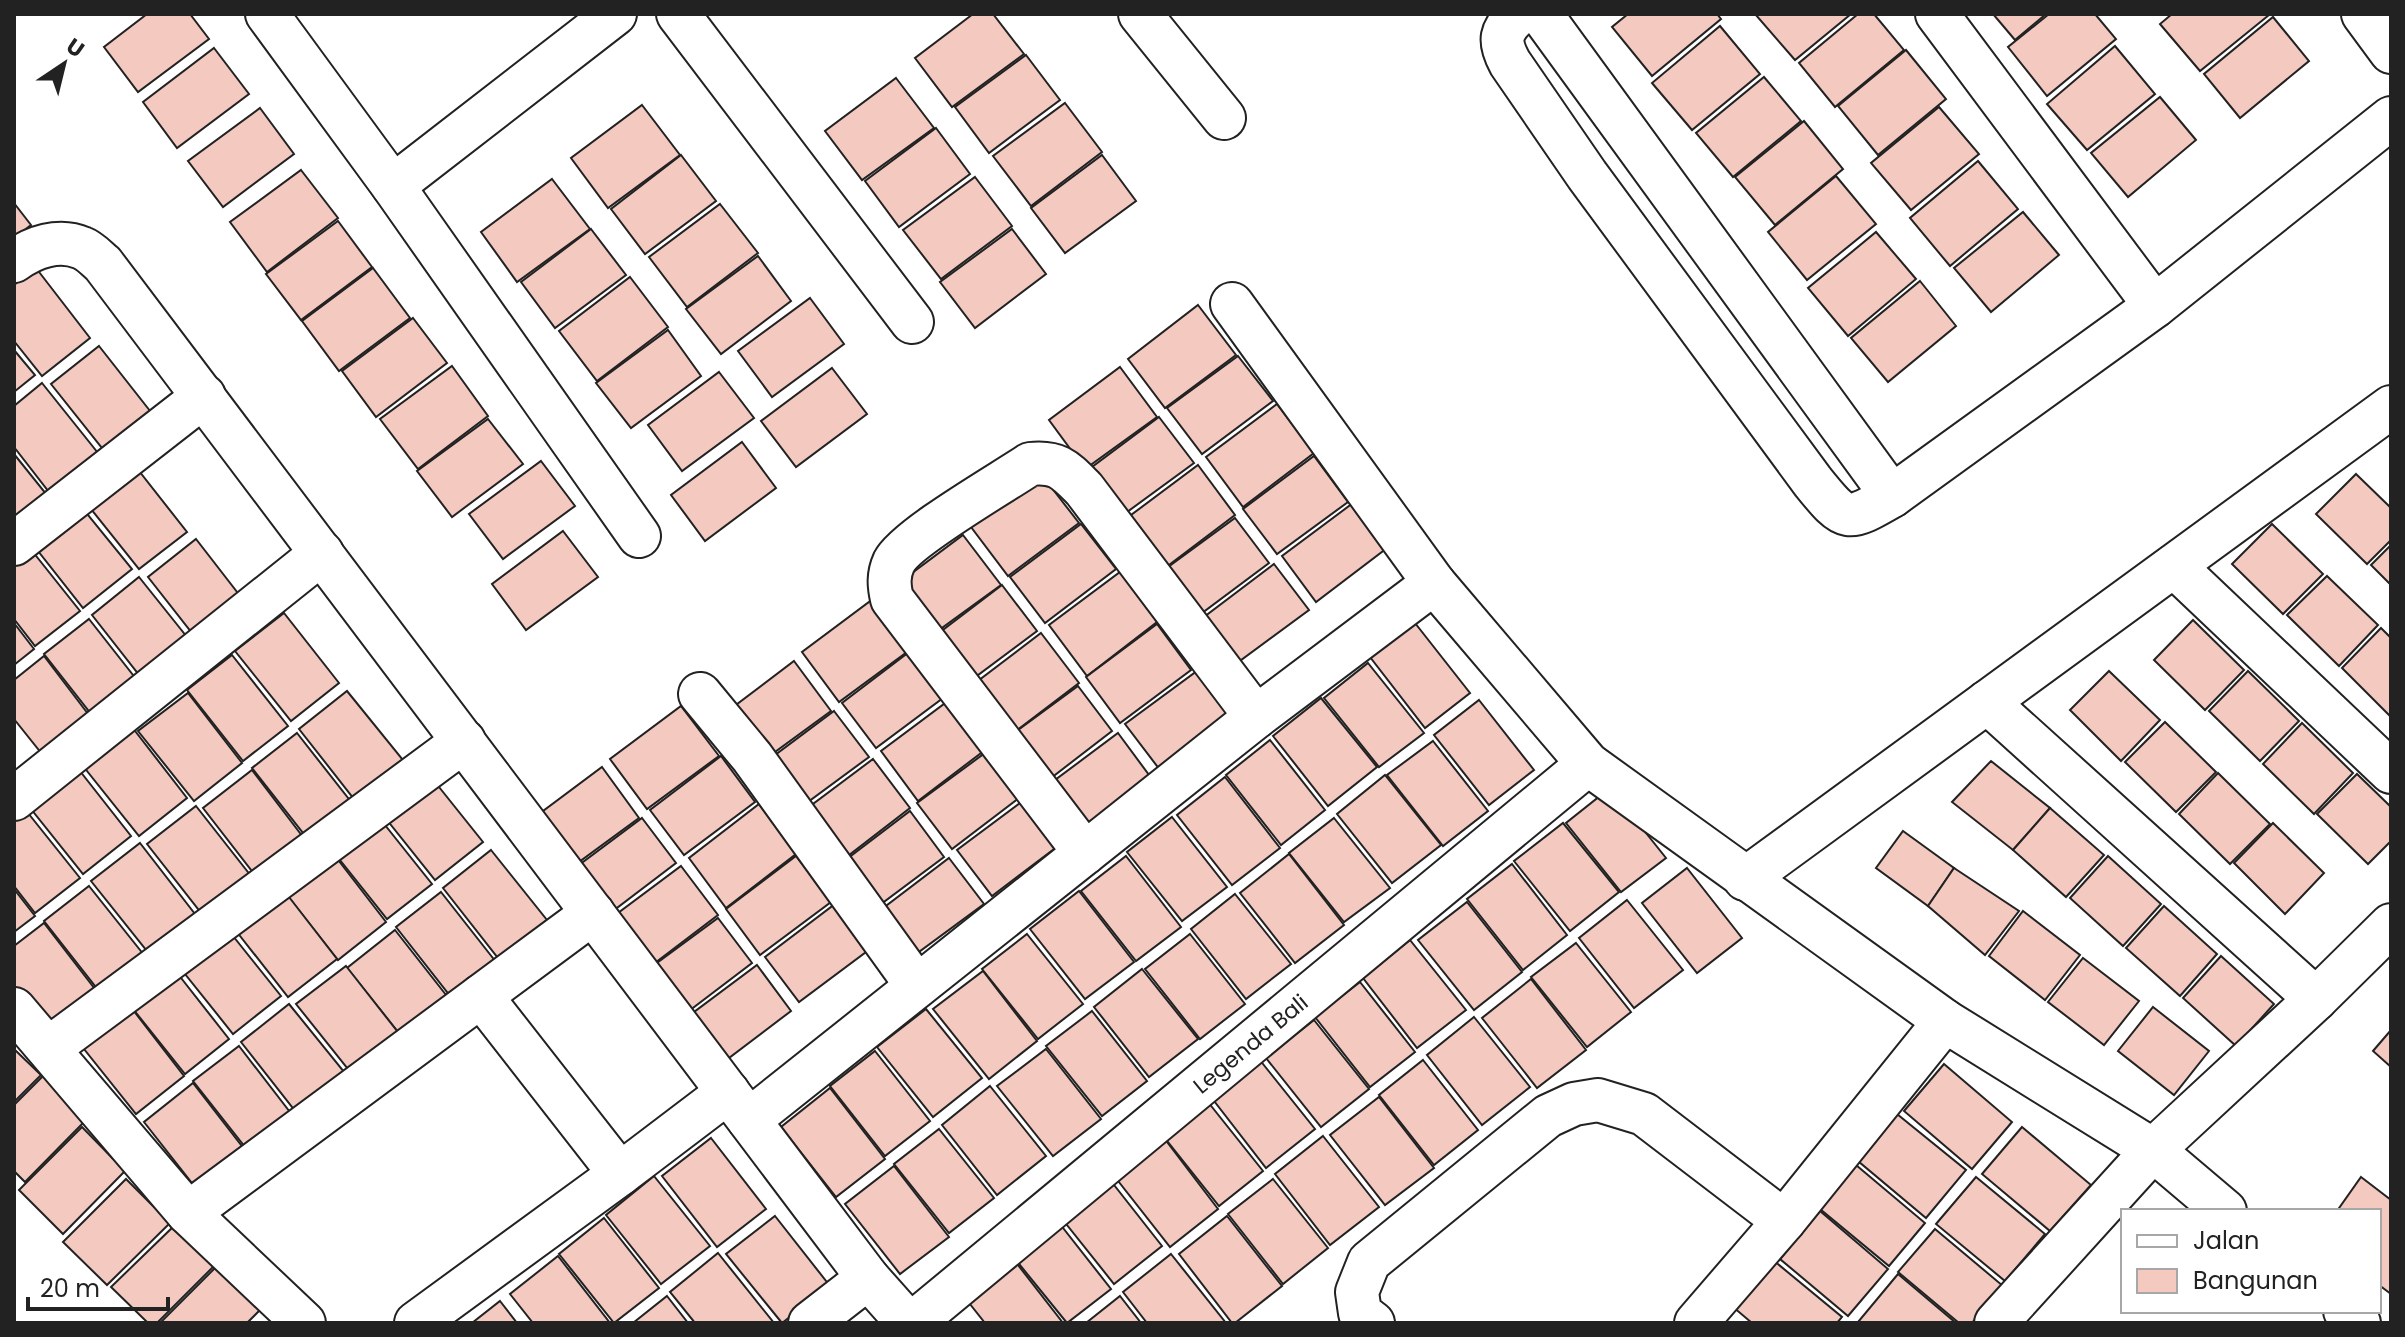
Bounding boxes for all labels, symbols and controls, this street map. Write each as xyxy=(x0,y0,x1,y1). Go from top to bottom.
north arrow xyxy=(24,24,104,104)
text: U xyxy=(60,31,90,65)
street label: Legenda Bali xyxy=(1186,987,1314,1100)
legend xyxy=(2121,1209,2381,1313)
text: Jalan xyxy=(2193,1224,2259,1257)
scale bar xyxy=(28,1261,168,1311)
text: Bangunan xyxy=(2193,1264,2318,1297)
text: 20 m xyxy=(40,1272,100,1305)

